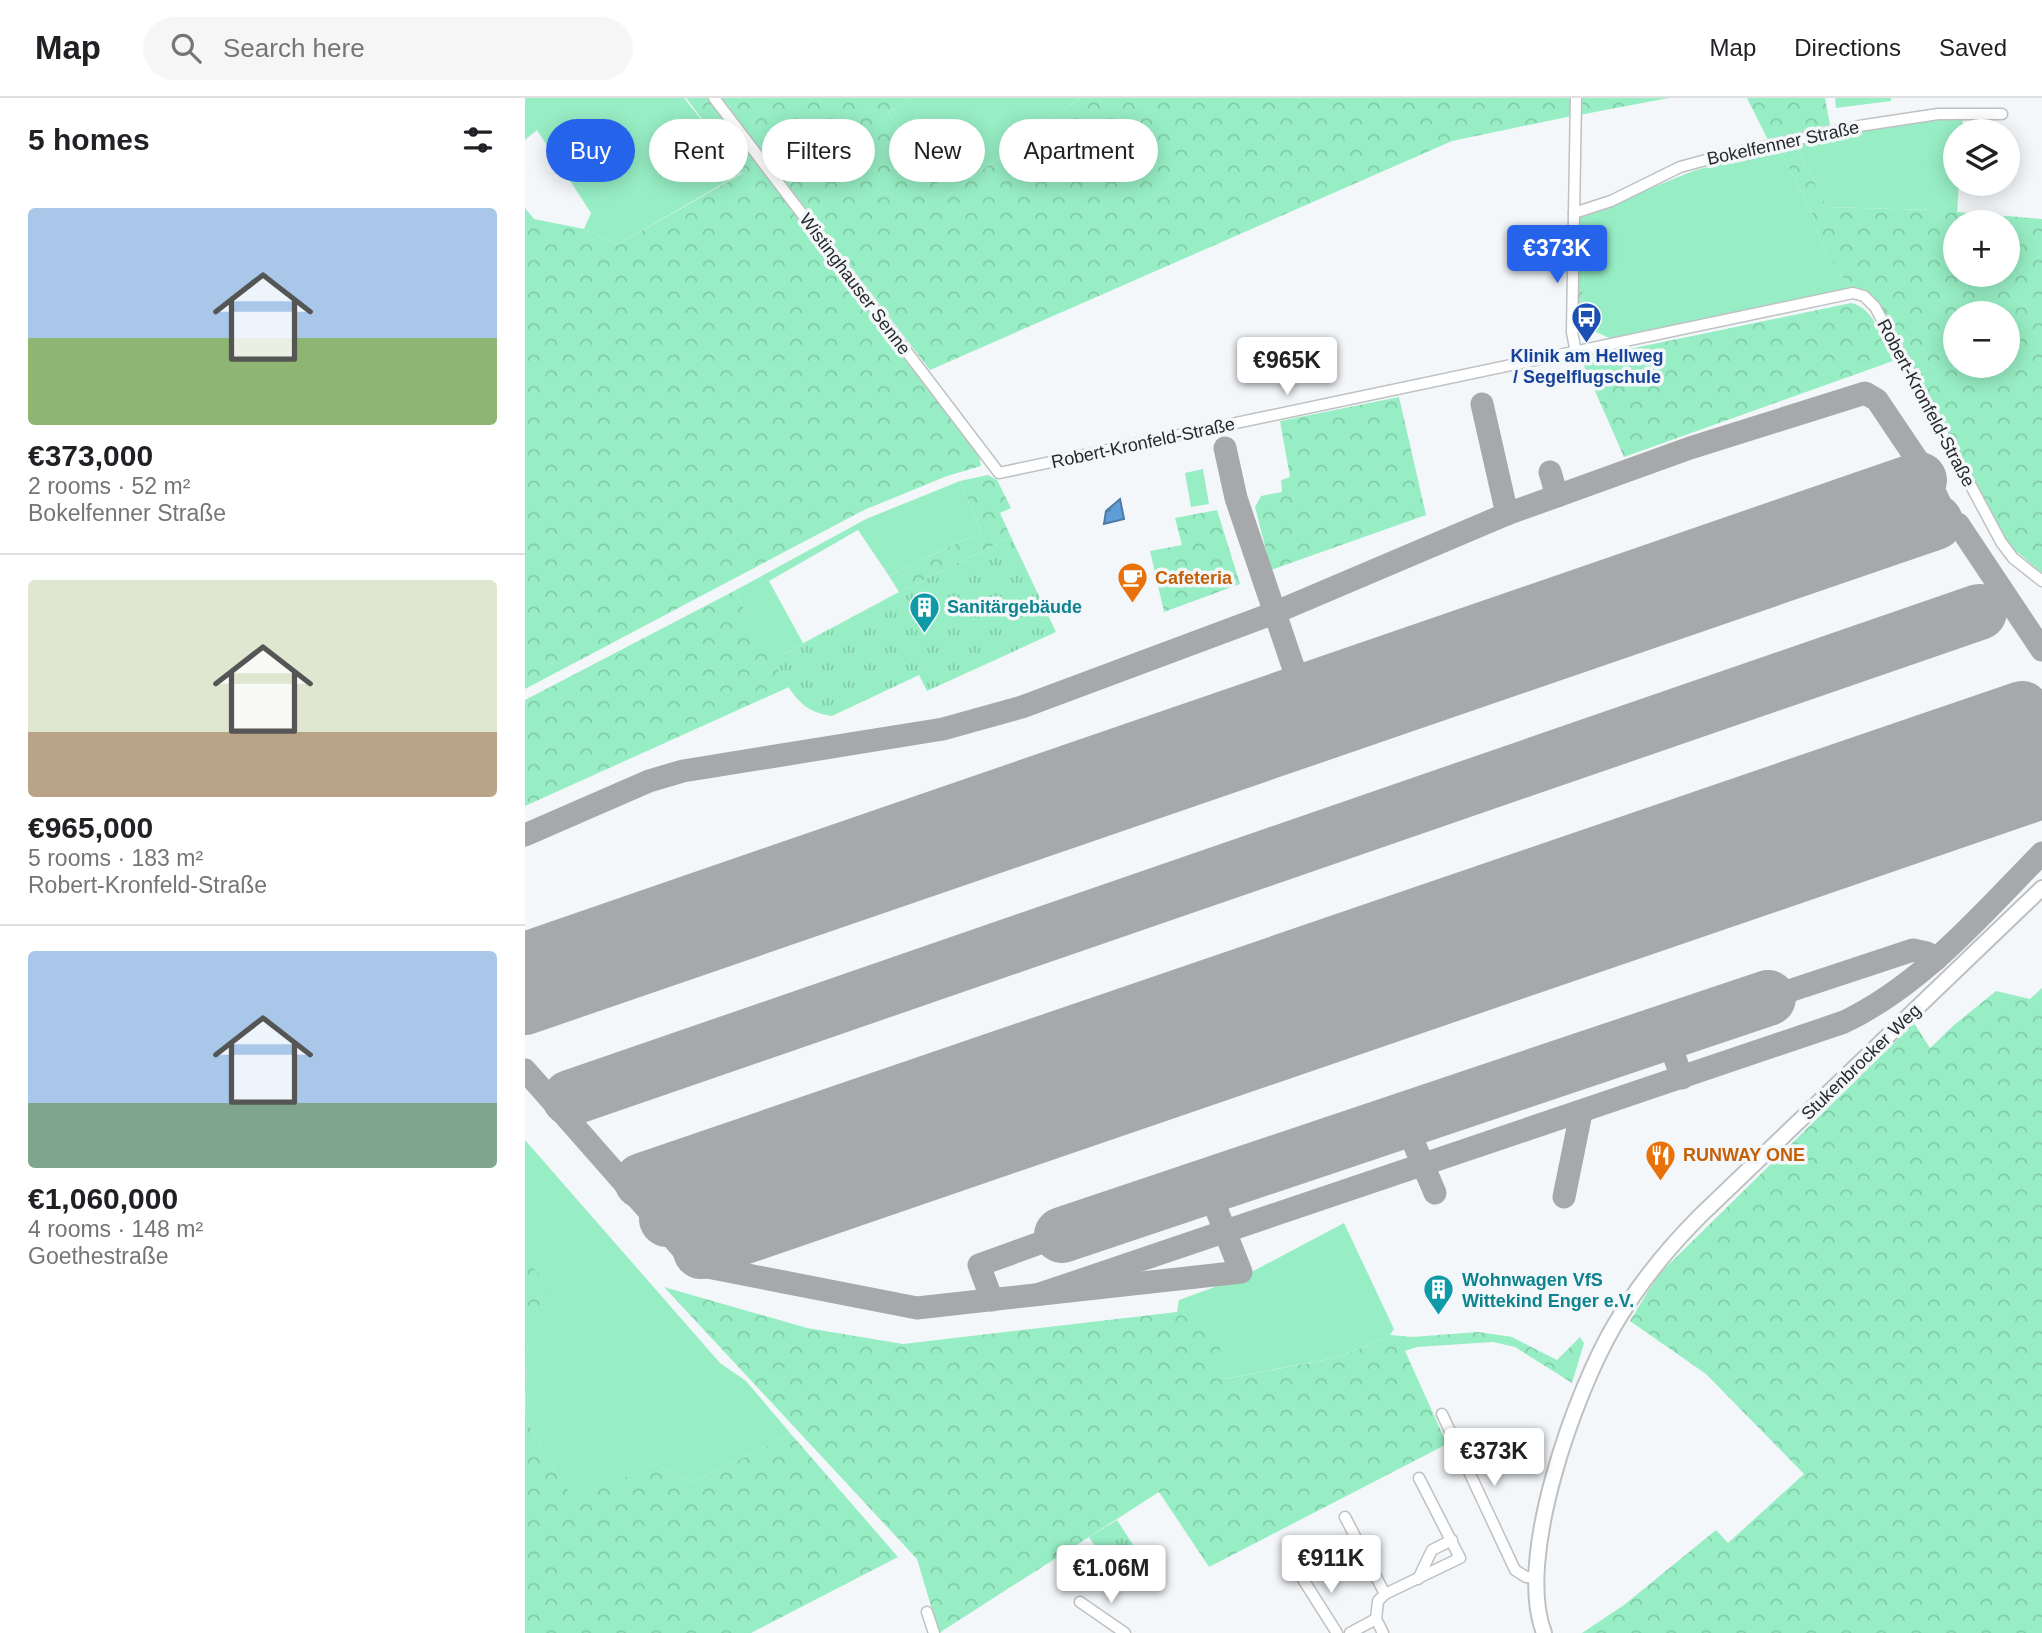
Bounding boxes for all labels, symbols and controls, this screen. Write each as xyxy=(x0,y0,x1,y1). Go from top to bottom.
search box xyxy=(143,17,633,80)
text: Map xyxy=(35,29,101,66)
icon: search xyxy=(167,29,205,67)
text: Search here xyxy=(223,33,365,63)
text: Map xyxy=(1710,34,1756,61)
text: Directions xyxy=(1794,34,1901,61)
text: Saved xyxy=(1939,34,2007,61)
street label: Bokelfenner Straße xyxy=(1705,117,1861,169)
chip: Buy xyxy=(546,119,635,182)
chip: Rent xyxy=(649,119,748,182)
chip: Filters xyxy=(762,119,875,182)
chip: New xyxy=(889,119,985,182)
chip: Apartment xyxy=(999,119,1158,182)
map controls xyxy=(1943,119,2020,378)
button: layers xyxy=(1943,119,2020,196)
icon: filters xyxy=(459,121,497,159)
text: 5 homes xyxy=(28,123,150,156)
street label: Wistinghauser Senne xyxy=(796,210,914,358)
button: + xyxy=(1943,210,2020,287)
pin: €373K xyxy=(1508,226,1606,285)
text: €373K xyxy=(1523,235,1591,261)
icon: home xyxy=(200,254,326,380)
bus stop icon: Klinik am Hellweg / Segelflugschule xyxy=(1570,301,1604,345)
button: − xyxy=(1943,301,2020,378)
street label: Robert-Kronfeld-Straße xyxy=(1873,316,1979,490)
pin: €965K xyxy=(1238,338,1336,397)
place label: Klinik am Hellweg / Segelflugschule xyxy=(1510,346,1664,387)
text: €965K xyxy=(1253,347,1321,373)
street label: Robert-Kronfeld-Straße xyxy=(1049,414,1237,472)
text: €373,000 xyxy=(28,439,153,472)
text: 2 rooms · 52 m² xyxy=(28,473,190,499)
text: Bokelfenner Straße xyxy=(28,500,226,526)
cafe icon: Cafeteria xyxy=(1115,561,1149,605)
place label: Cafeteria xyxy=(1155,568,1233,588)
building icon: Sanitärgebäude xyxy=(907,590,941,634)
place label: Sanitärgebäude xyxy=(947,597,1082,617)
icon: home xyxy=(200,626,326,752)
text: €965,000 xyxy=(28,811,153,844)
text: 5 rooms · 183 m² xyxy=(28,845,203,871)
text: Robert-Kronfeld-Straße xyxy=(28,872,267,898)
icon: home xyxy=(200,997,326,1123)
street label: Stukenbrocker Weg xyxy=(1797,1000,1925,1124)
restaurant icon: RUNWAY ONE xyxy=(1643,1138,1677,1182)
place label: RUNWAY ONE xyxy=(1683,1145,1805,1165)
text: €1,060,000 xyxy=(28,1182,178,1215)
text: 4 rooms · 148 m² xyxy=(28,1216,203,1242)
text: Goethestraße xyxy=(28,1243,169,1269)
place label: Wohnwagen VfS Wittekind Enger e.V. xyxy=(1462,1270,1634,1311)
building icon: Wohnwagen VfS Wittekind Enger e.V. xyxy=(1422,1273,1456,1317)
pin: €373K xyxy=(1445,1428,1543,1488)
text: €373K xyxy=(1460,1438,1528,1464)
pin: €911K xyxy=(1282,1536,1380,1595)
text: €911K xyxy=(1298,1545,1364,1571)
pin: €1.06M xyxy=(1054,1546,1168,1605)
text: €1.06M xyxy=(1073,1555,1149,1581)

